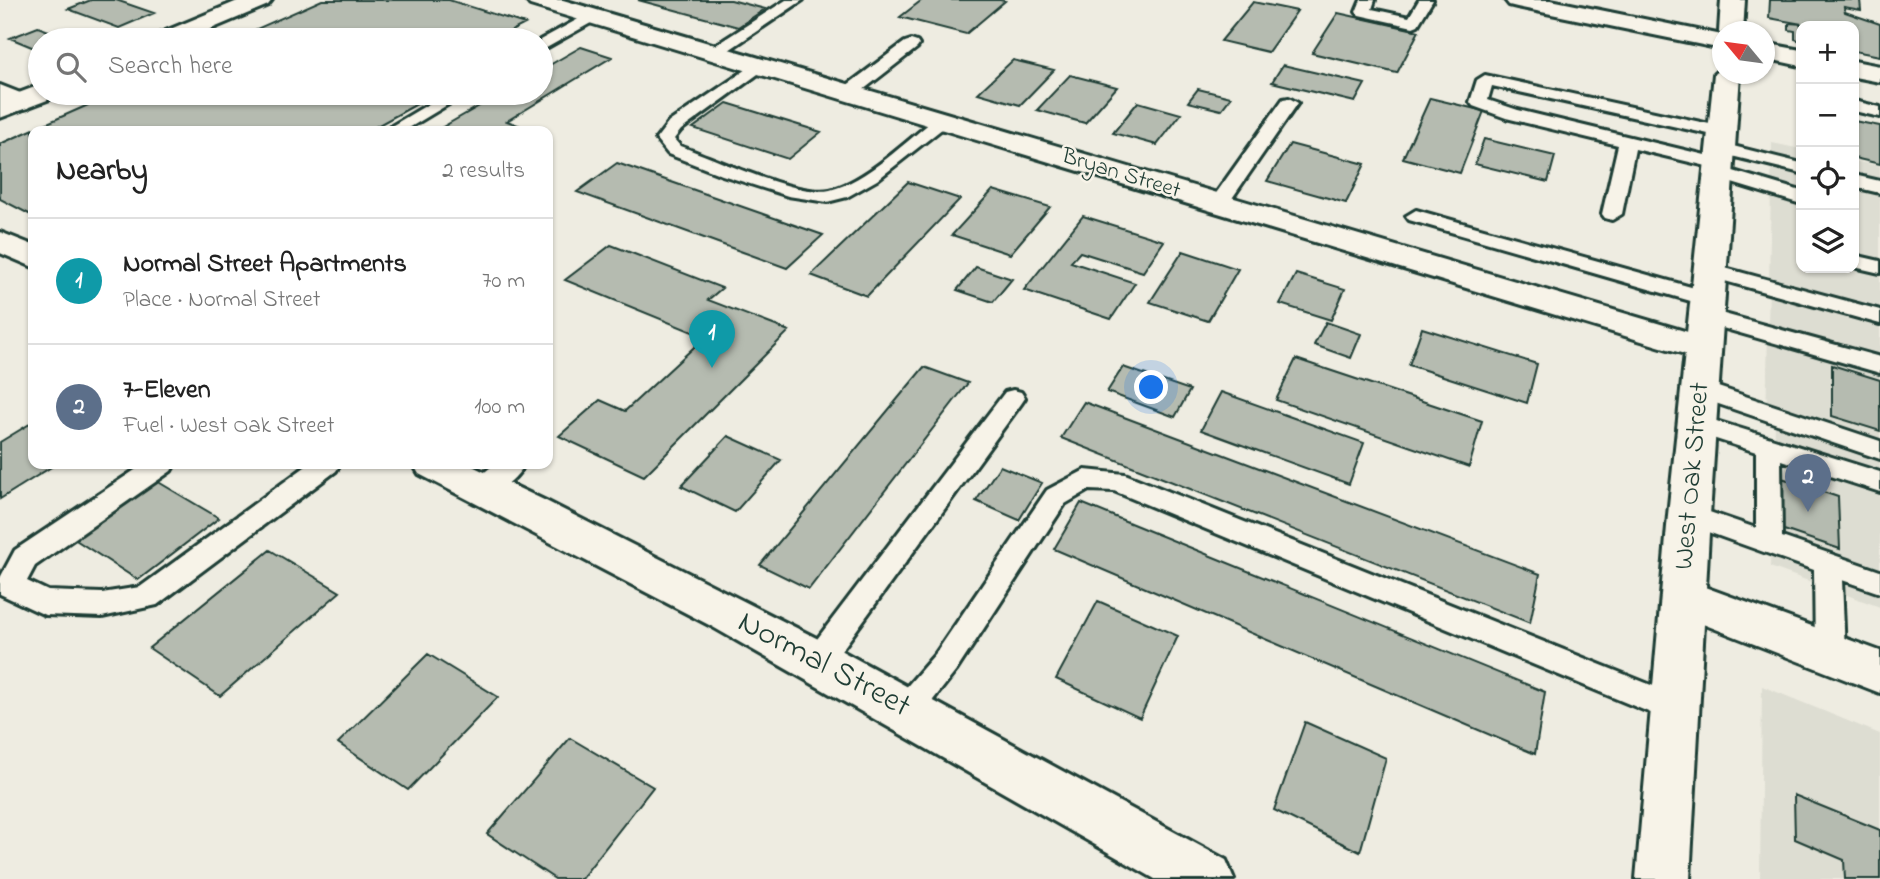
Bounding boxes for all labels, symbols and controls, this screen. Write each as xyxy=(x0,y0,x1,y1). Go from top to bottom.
north arrow xyxy=(1712,21,1775,84)
map controls xyxy=(1796,21,1859,273)
button: + xyxy=(1796,21,1859,84)
search box xyxy=(28,28,553,105)
icon: search xyxy=(52,48,90,86)
text: Search here xyxy=(108,48,233,86)
button: − xyxy=(1796,84,1859,147)
street label: Bryan Street xyxy=(1056,140,1185,210)
button: locate xyxy=(1796,147,1859,210)
text: Nearby xyxy=(56,150,148,194)
text: 2 results xyxy=(442,155,525,188)
button: layers xyxy=(1796,210,1859,273)
text: Normal Street Apartments xyxy=(123,246,407,284)
text: 1 xyxy=(75,265,83,298)
text: 70 m xyxy=(482,265,525,298)
text: Place · Normal Street xyxy=(123,284,321,317)
pin: 1 xyxy=(689,310,735,368)
your location xyxy=(1134,370,1168,404)
text: 7-Eleven xyxy=(123,372,211,410)
street label: West Oak Street xyxy=(1664,380,1722,572)
text: 2 xyxy=(73,391,85,424)
text: 100 m xyxy=(474,391,525,424)
text: Fuel · West Oak Street xyxy=(123,410,335,443)
pin: 2 xyxy=(1785,454,1831,512)
street label: Normal Street xyxy=(729,599,919,731)

